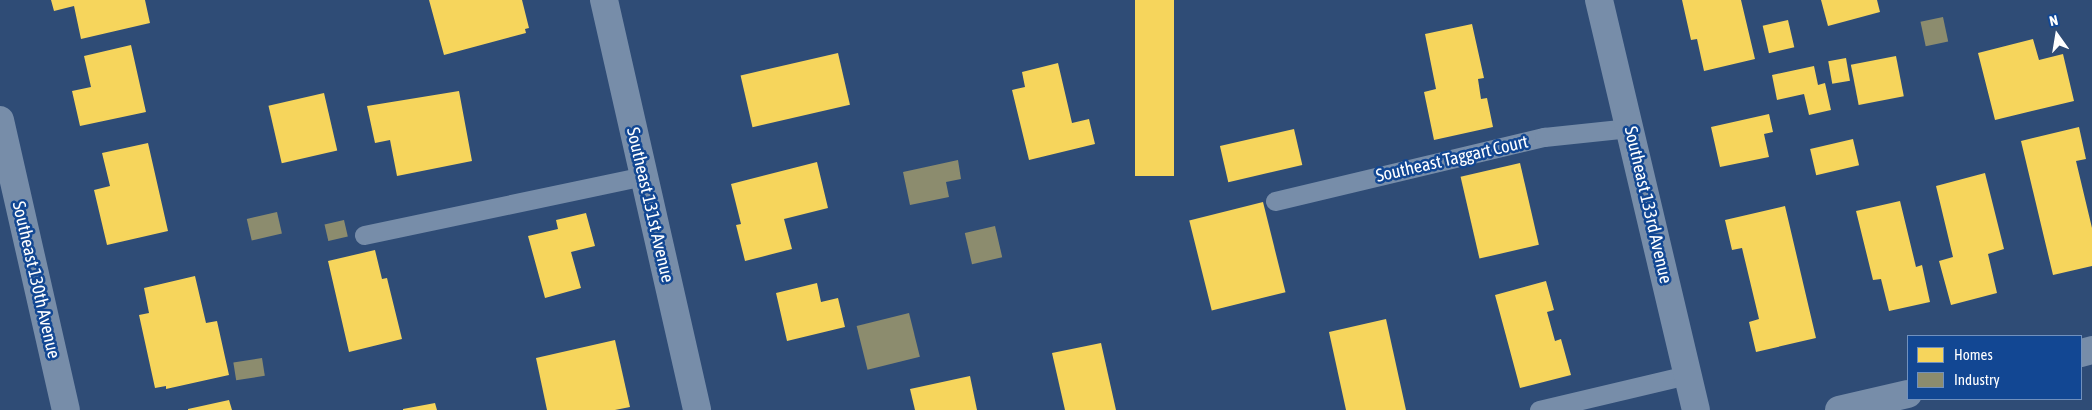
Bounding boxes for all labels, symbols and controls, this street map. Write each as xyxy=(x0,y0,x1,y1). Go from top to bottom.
north arrow xyxy=(2032,10,2082,60)
text: N xyxy=(2048,12,2059,29)
street label: Southeast 133rd Avenue xyxy=(1619,124,1677,286)
street label: Southeast 131st Avenue xyxy=(622,125,678,285)
street label: Southeast Taggart Court xyxy=(1374,131,1530,187)
street label: Southeast 130th Avenue xyxy=(7,199,65,361)
legend xyxy=(1907,335,2082,400)
text: Homes xyxy=(1954,346,1993,363)
text: Industry xyxy=(1954,371,2000,388)

